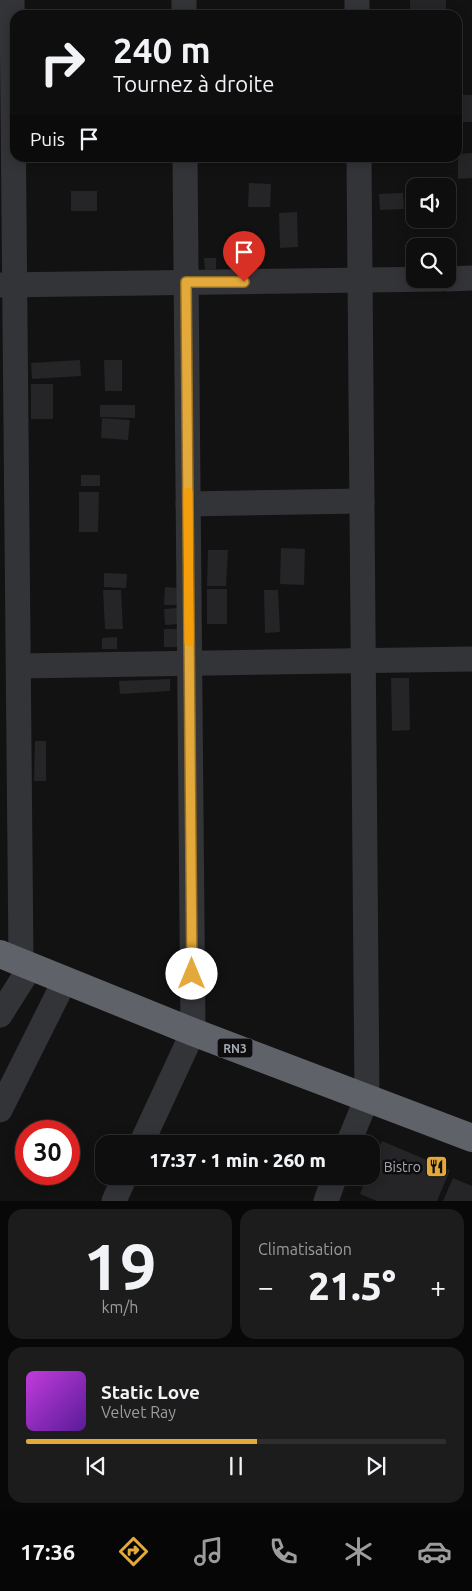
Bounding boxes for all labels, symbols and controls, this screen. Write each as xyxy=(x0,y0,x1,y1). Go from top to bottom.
icon: right xyxy=(30,30,95,95)
text: 240 m xyxy=(113,30,211,70)
text: Tournez à droite xyxy=(113,71,274,96)
icon: arrive xyxy=(75,125,103,153)
text: Puis xyxy=(30,128,65,150)
map controls xyxy=(406,178,456,288)
button: sound xyxy=(406,178,456,228)
pin xyxy=(223,231,265,282)
icon: arrive xyxy=(230,238,258,266)
button: search xyxy=(406,238,456,288)
position arrow xyxy=(165,947,217,999)
road number: RN3 xyxy=(218,1038,252,1058)
speed limit sign: 30 xyxy=(15,1120,80,1185)
text: 17:37 · 1 min · 260 m xyxy=(149,1149,326,1171)
restaurant icon: Bistro xyxy=(425,1155,449,1179)
place label: Bistro xyxy=(384,1159,421,1175)
text: 19 xyxy=(83,1229,157,1302)
text: Climatisation xyxy=(258,1240,352,1258)
text: 21.5° xyxy=(308,1265,396,1307)
text: − xyxy=(258,1271,274,1302)
text: + xyxy=(430,1271,446,1302)
text: km/h xyxy=(102,1298,138,1316)
text: Static Love xyxy=(101,1381,200,1403)
text: Velvet Ray xyxy=(101,1403,176,1421)
icon: previous xyxy=(82,1452,110,1480)
icon: pause xyxy=(222,1452,250,1480)
icon: next xyxy=(362,1452,390,1480)
icon: directions xyxy=(116,1534,151,1569)
icon: music xyxy=(191,1534,226,1569)
icon: phone xyxy=(266,1534,301,1569)
icon: climate xyxy=(341,1534,376,1569)
icon: car xyxy=(417,1534,452,1569)
text: 17:36 xyxy=(20,1539,75,1564)

